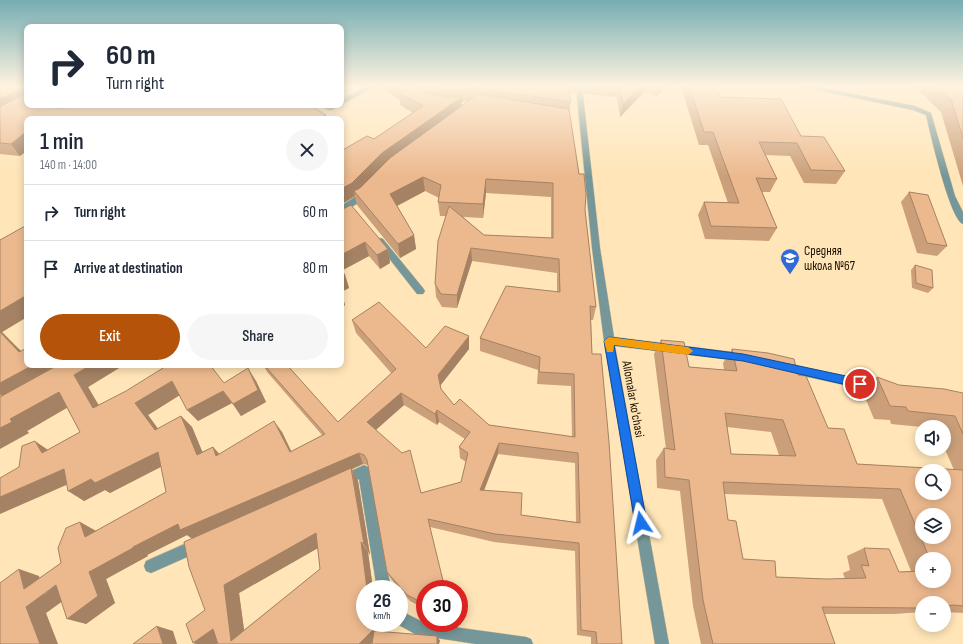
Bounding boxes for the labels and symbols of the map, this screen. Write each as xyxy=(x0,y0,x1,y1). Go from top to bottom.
place label: Средняя школа №67 xyxy=(804,243,856,274)
school or university icon: Средняя школа №67 xyxy=(779,247,801,275)
street label: Allomalar ko'chasi xyxy=(618,358,648,439)
pin xyxy=(843,367,877,401)
position arrow xyxy=(620,502,662,544)
speed limit sign: 30 xyxy=(416,580,468,632)

